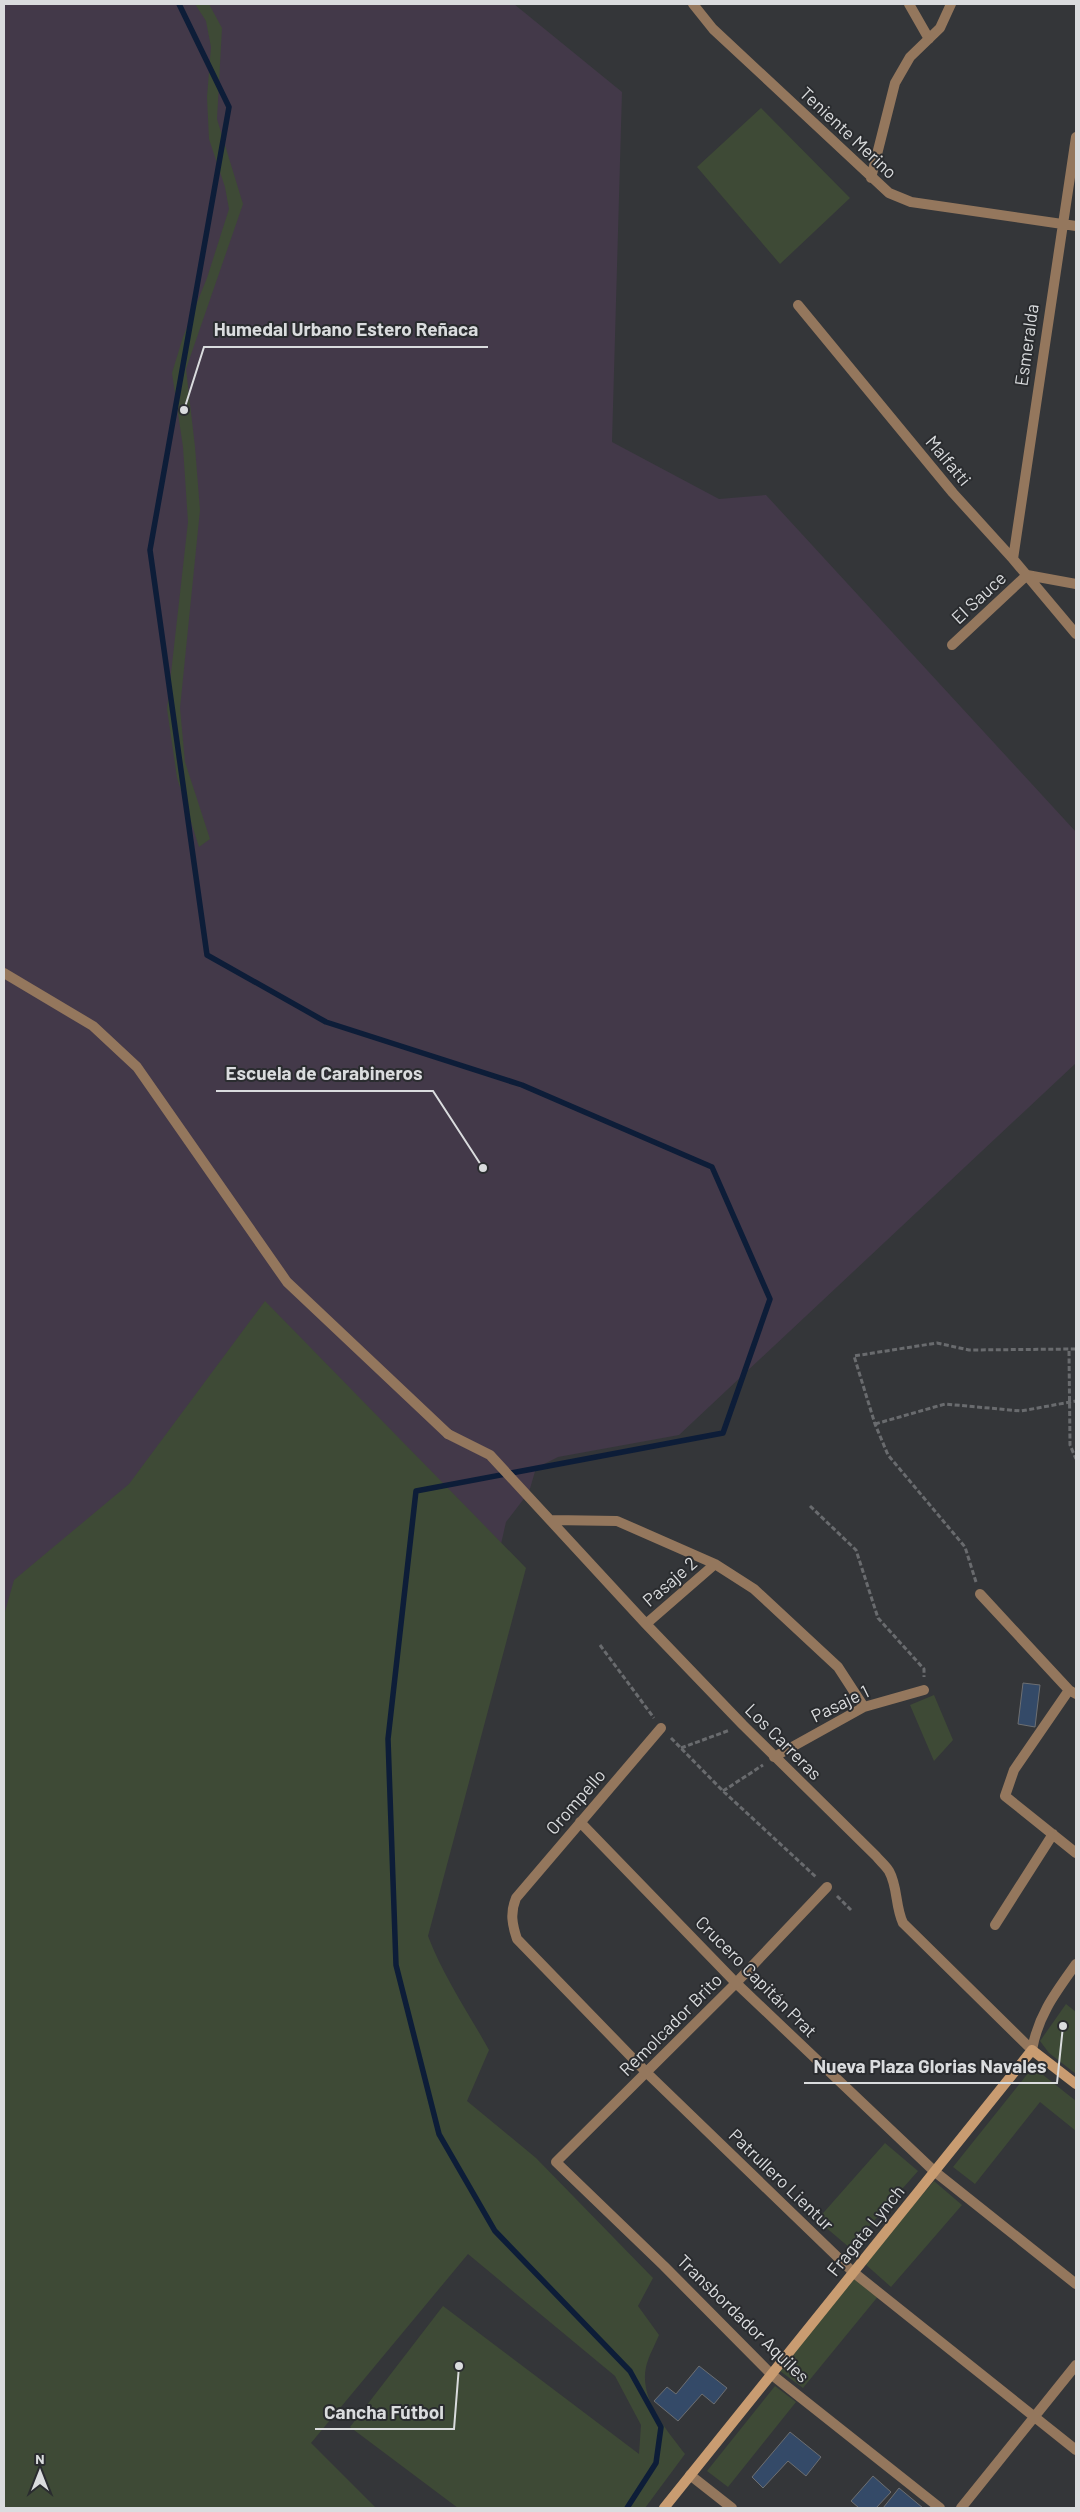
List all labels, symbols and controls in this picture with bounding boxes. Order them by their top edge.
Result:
street label: Teniente Merino [796,82,902,183]
street label: Esmeralda [1009,302,1043,387]
callout: Humedal Urbano Estero Reñaca [204,313,488,347]
text: Humedal Urbano Estero Reñaca [214,317,478,340]
street label: Malfatti [921,431,976,490]
street label: El Sauce [946,566,1010,628]
callout: Escuela de Carabineros [216,1057,433,1091]
text: Escuela de Carabineros [225,1061,423,1084]
street label: Pasaje 2 [638,1552,701,1611]
street label: Pasaje 1 [807,1680,872,1726]
street label: Los Carreras [741,1698,827,1784]
street label: Orompello [541,1764,610,1839]
street label: Crucero Capitán Prat [692,1911,822,2041]
street label: Remolcador Brito [614,1968,726,2080]
callout: Nueva Plaza Glorias Navales [804,2049,1057,2083]
text: Nueva Plaza Glorias Navales [813,2054,1047,2077]
street label: Patrullero Lientur [725,2124,839,2235]
street label: Fragata Lynch [822,2180,909,2280]
street label: Transbordador Aquiles [673,2250,814,2387]
callout: Cancha Fútbol [315,2395,454,2429]
text: Cancha Fútbol [324,2400,444,2423]
north arrow [15,2447,65,2497]
text: N [35,2450,45,2467]

